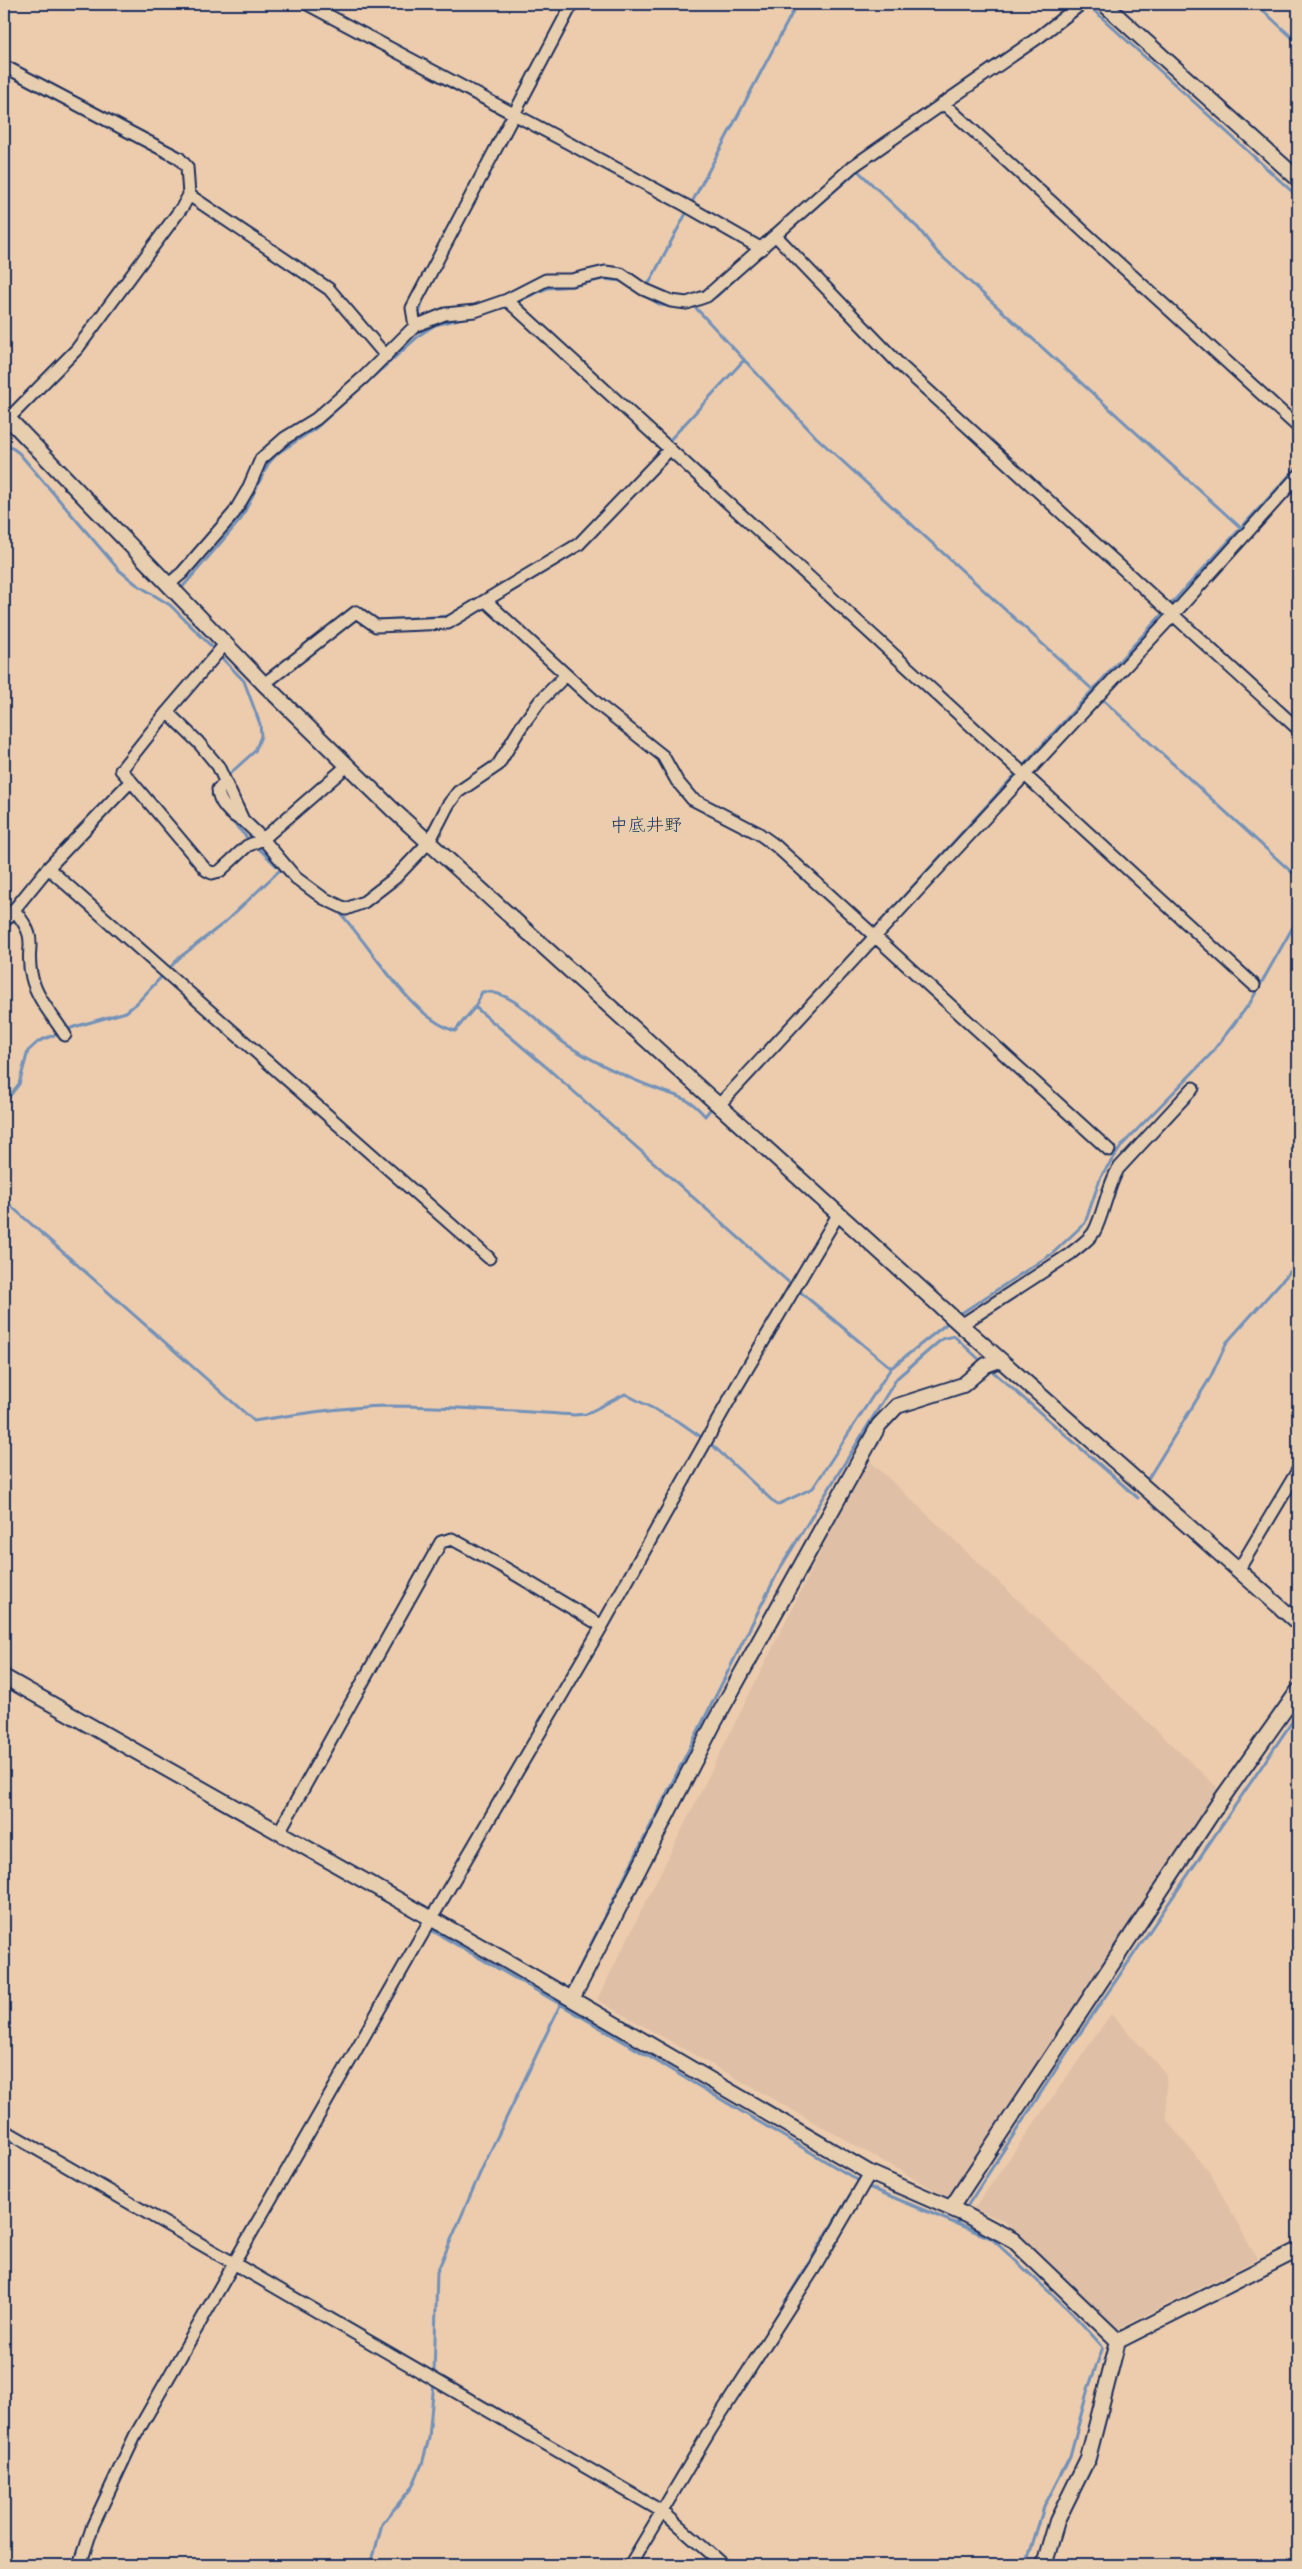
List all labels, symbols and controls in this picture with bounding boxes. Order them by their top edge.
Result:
district label: 中底井野 [610,809,682,841]

